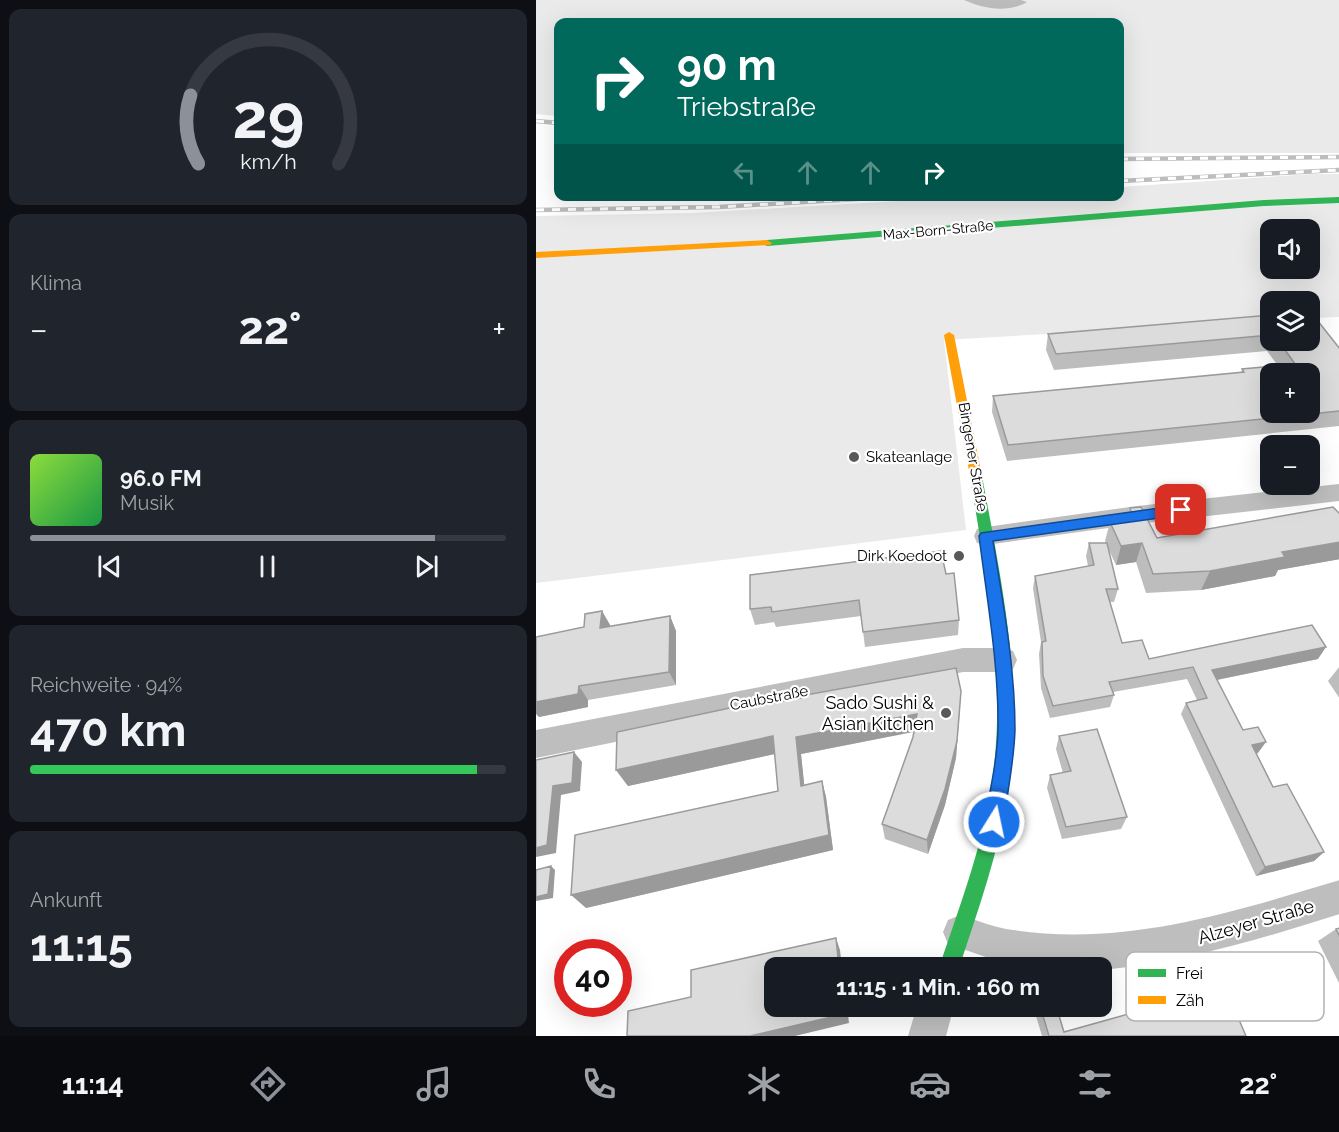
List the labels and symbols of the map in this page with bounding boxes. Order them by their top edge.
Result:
street label: Max-Born-Straße [882,217,994,243]
street label: Bingener Straße [955,401,992,513]
place label: Skateanlage [866,448,952,466]
marker: Skateanlage [847,450,861,464]
pin [1155,484,1206,535]
place label: Dirk Koedoot [857,547,947,565]
marker: Dirk Koedoot [952,549,966,563]
street label: Caubstraße [728,682,810,714]
place label: Sado Sushi & Asian Kitchen [822,692,934,734]
marker: Sado Sushi & Asian Kitchen [939,706,953,720]
position arrow [962,790,1026,854]
street label: Alzeyer Straße [1195,895,1317,948]
speed limit sign: 40 [554,939,632,1017]
legend [1126,952,1324,1021]
text: Frei [1176,964,1203,983]
text: Zäh [1176,991,1204,1010]

